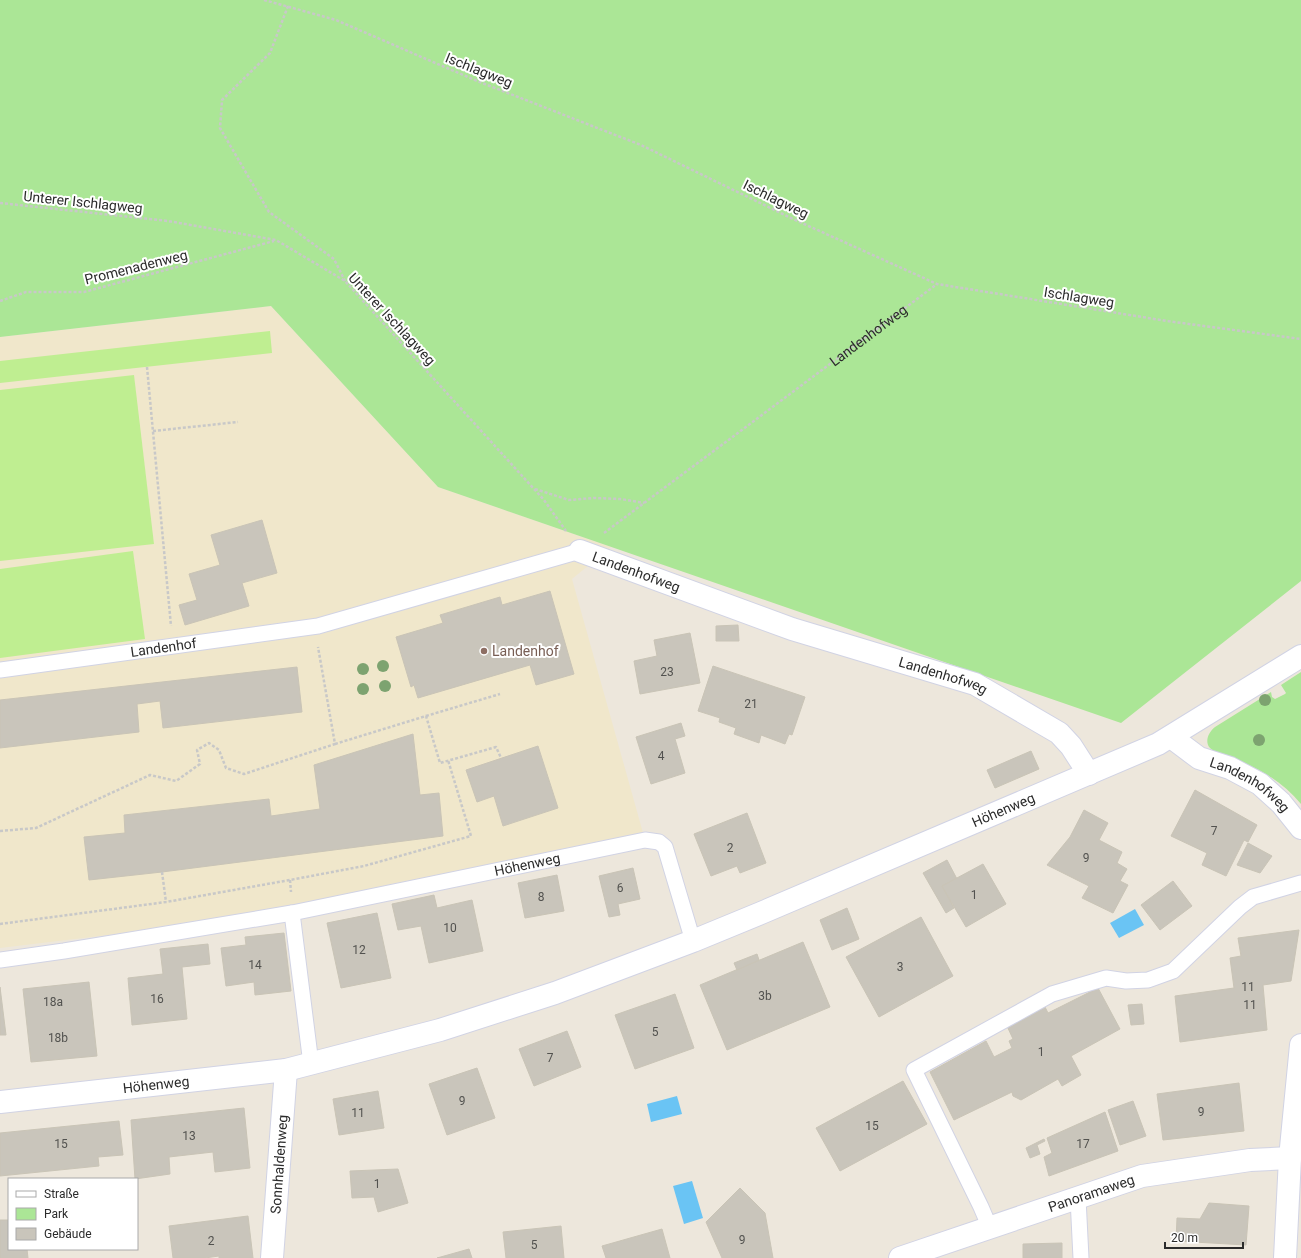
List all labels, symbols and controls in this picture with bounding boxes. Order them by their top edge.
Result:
street label: Ischlagweg [443,49,515,91]
street label: Ischlagweg [741,176,811,222]
street label: Unterer Ischlagweg [23,188,143,216]
street label: Promenadenweg [83,246,189,288]
street label: Unterer Ischlagweg [345,270,439,368]
street label: Ischlagweg [1043,284,1115,310]
street label: Landenhofweg [826,301,910,369]
street label: Landenhofweg [590,548,682,595]
street label: Landenhof [129,635,198,660]
place label: Landenhof [492,643,559,659]
marker: Landenhof [479,646,489,656]
street label: Landenhofweg [897,654,990,698]
house number: 23 [660,665,674,679]
house number: 21 [744,697,758,711]
house number: 4 [658,749,665,763]
street label: Landenhofweg [1208,754,1293,815]
street label: Höhenweg [969,789,1037,830]
house number: 7 [1211,824,1218,838]
house number: 2 [727,841,734,855]
street label: Höhenweg [493,850,562,879]
house number: 9 [1083,851,1089,865]
house number: 6 [617,881,624,895]
house number: 1 [971,888,977,902]
house number: 8 [538,890,545,904]
house number: 10 [443,921,457,935]
house number: 12 [352,943,366,957]
house number: 14 [248,958,262,972]
house number: 3 [897,960,903,974]
house number: 11 [1241,980,1255,994]
house number: 3b [758,989,772,1003]
house number: 16 [150,992,164,1006]
house number: 18a [43,995,63,1009]
house number: 11 [1243,998,1257,1012]
house number: 5 [652,1025,659,1039]
house number: 18b [48,1031,68,1045]
house number: 1 [1038,1045,1044,1059]
house number: 7 [547,1051,554,1065]
street label: Höhenweg [122,1073,190,1096]
house number: 9 [459,1094,465,1108]
house number: 9 [1198,1105,1204,1119]
house number: 11 [351,1106,365,1120]
street label: Sonnhaldenweg [267,1114,291,1214]
house number: 15 [865,1119,879,1133]
house number: 13 [182,1129,196,1143]
house number: 15 [54,1137,68,1151]
house number: 17 [1076,1137,1090,1151]
street label: Panoramaweg [1046,1171,1136,1215]
house number: 1 [374,1177,380,1191]
legend [8,1178,138,1250]
text: Straße [44,1187,79,1201]
text: Park [44,1207,69,1221]
scale bar [1165,1224,1243,1250]
text: Gebäude [44,1227,92,1241]
text: 20 m [1171,1231,1198,1245]
house number: 9 [739,1233,745,1247]
house number: 2 [208,1234,215,1248]
house number: 5 [531,1238,538,1252]

